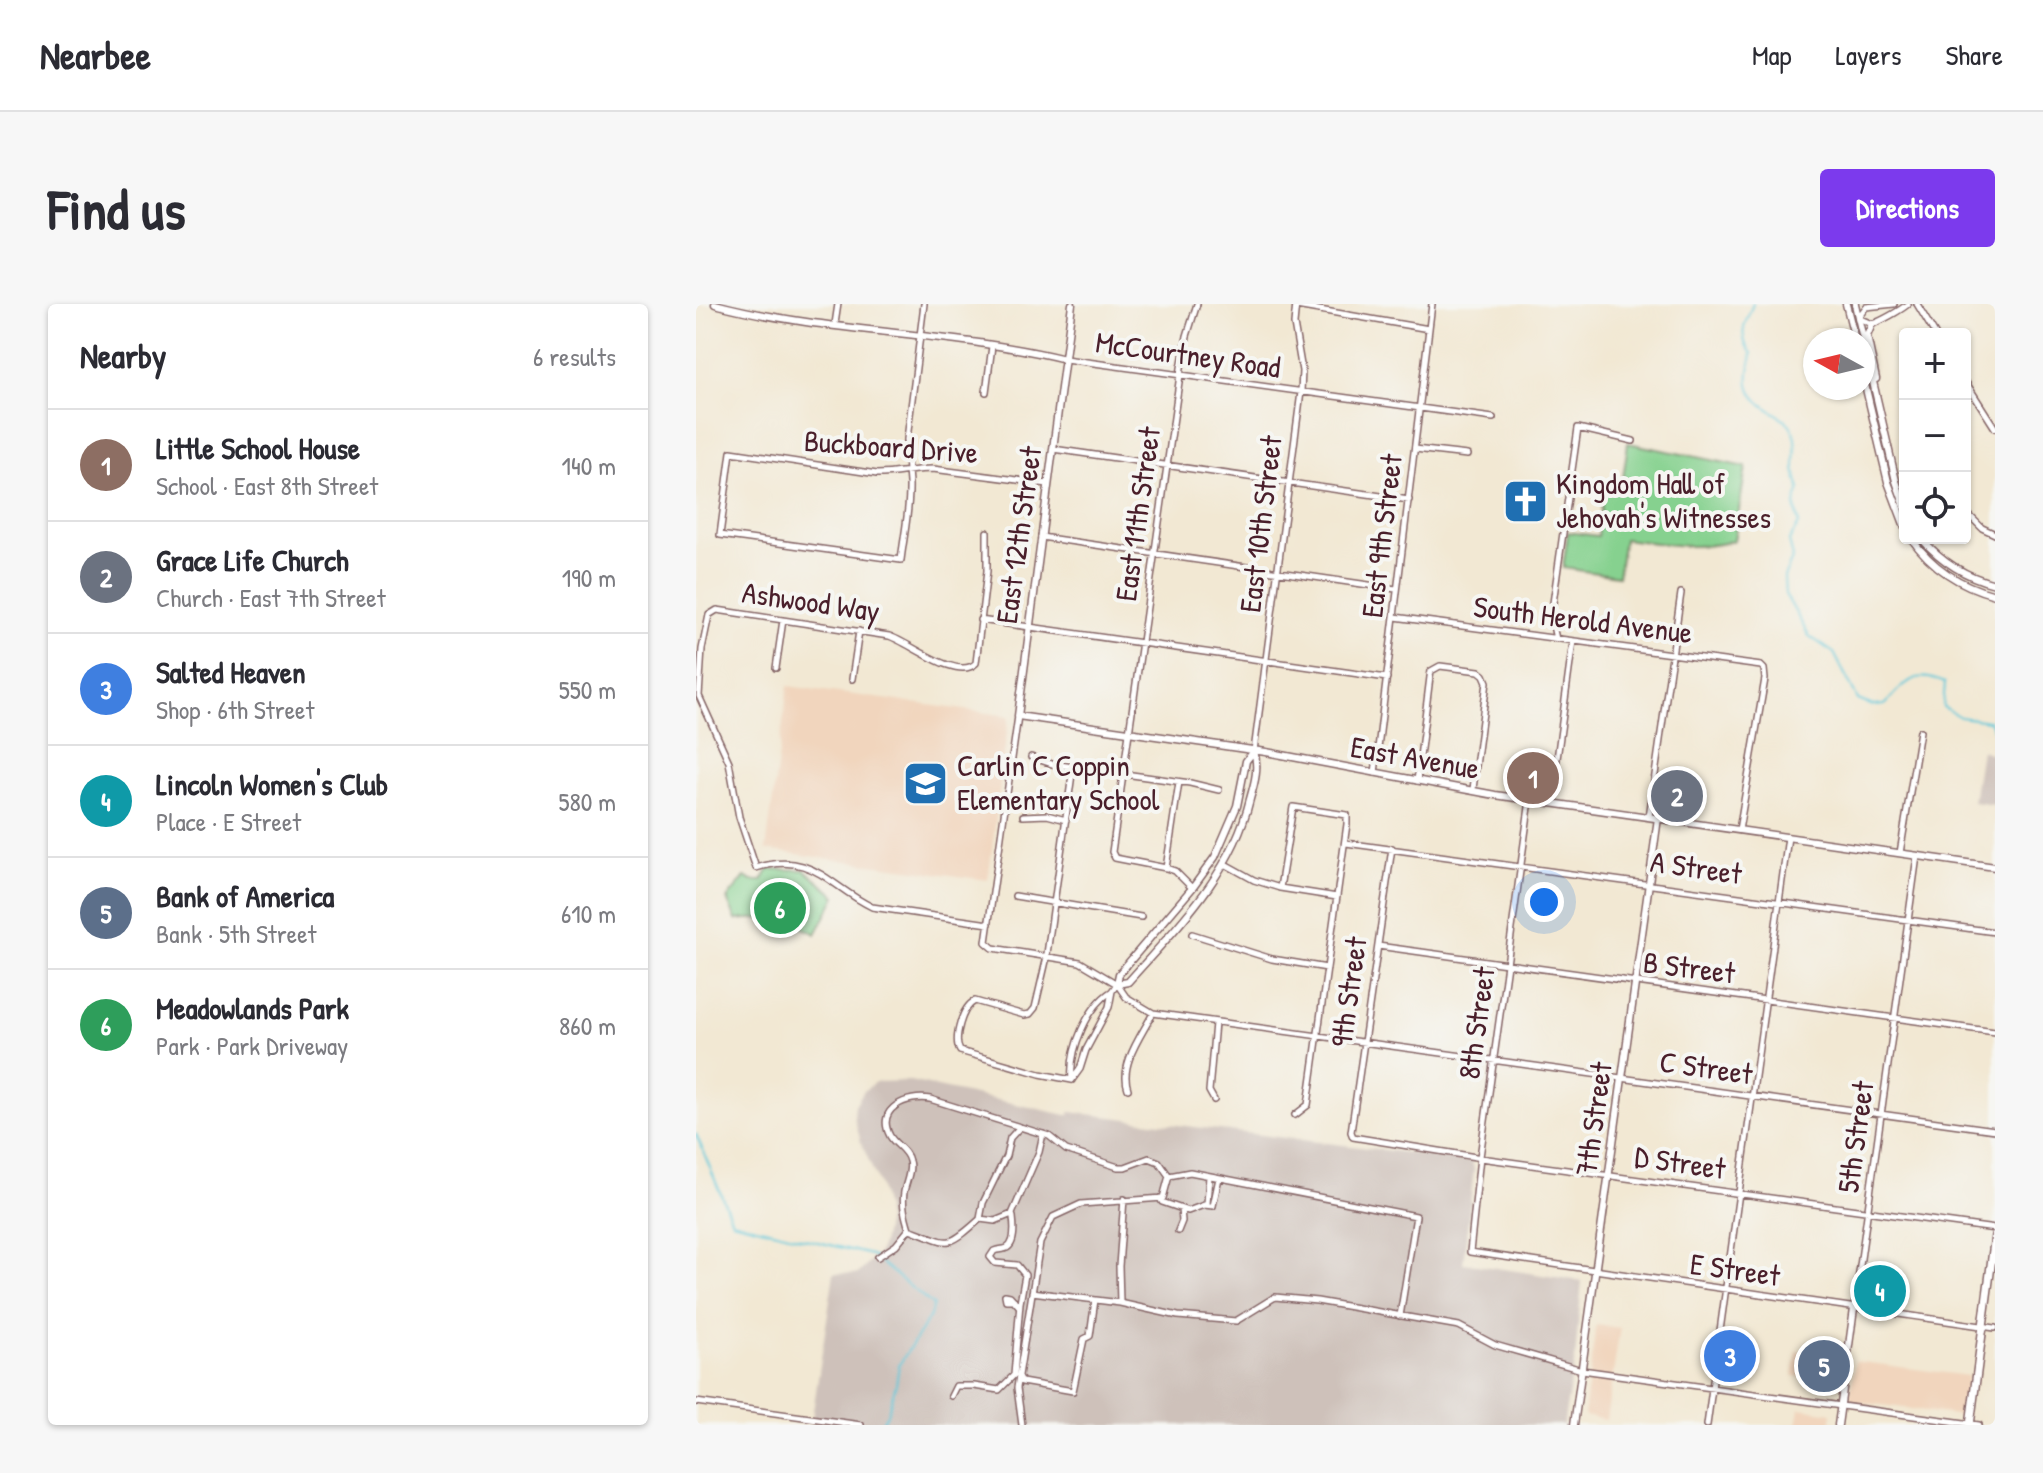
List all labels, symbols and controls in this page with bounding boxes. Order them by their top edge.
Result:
text: Nearbee [40,29,151,81]
text: Map [1752,36,1792,74]
text: Layers [1836,36,1901,74]
text: Share [1945,36,2003,74]
button: Directions [1820,169,1995,247]
text: Find us [48,171,186,246]
street label: McCourtney Road [1093,321,1283,387]
north arrow [1803,328,1875,400]
map controls [1899,328,1971,544]
button: + [1899,328,1971,400]
text: Nearby [80,333,166,379]
text: 6 results [533,339,616,374]
button: − [1899,400,1971,472]
street label: Buckboard Drive [803,420,979,472]
street label: East 11th Street [1105,424,1169,603]
text: Little School House [156,428,360,468]
street label: East 10th Street [1229,433,1291,615]
street label: East 12th Street [986,443,1050,626]
text: 1 [101,448,111,483]
text: 140 m [562,448,616,483]
street label: East 9th Street [1351,451,1411,620]
place label: Kingdom Hall of Jehovah's Witnesses [1556,463,1771,537]
text: School · East 8th Street [156,468,378,503]
button: locate [1899,472,1971,544]
church icon: Kingdom Hall of Jehovah's Witnesses [1501,477,1549,525]
text: Grace Life Church [156,540,349,580]
text: 2 [100,560,112,595]
text: 190 m [562,560,616,595]
street label: Ashwood Way [740,572,882,630]
text: Church · East 7th Street [156,580,386,615]
street label: South Herold Avenue [1472,586,1695,652]
text: Salted Heaven [156,652,306,692]
text: 3 [100,672,112,707]
text: 550 m [559,672,616,707]
text: Shop · 6th Street [156,692,314,727]
street label: East Avenue [1348,726,1483,788]
place label: Carlin C Coppin Elementary School [957,745,1159,819]
pin: 1 [1507,748,1559,808]
school or university icon: Carlin C Coppin Elementary School [902,759,950,807]
text: Lincoln Women's Club [156,764,388,804]
pin: 2 [1651,766,1703,826]
text: 4 [101,784,111,819]
text: 580 m [558,784,616,819]
text: Place · E Street [156,804,301,839]
street label: A Street [1648,841,1745,893]
text: Bank of America [156,876,334,916]
pin: 6 [754,878,806,938]
your location [1524,882,1564,922]
text: 5 [101,896,112,931]
text: 610 m [561,896,616,931]
text: Bank · 5th Street [156,916,316,951]
street label: 9th Street [1321,934,1376,1049]
street label: B Street [1641,942,1738,993]
street label: 8th Street [1448,964,1504,1081]
text: Meadowlands Park [156,988,349,1028]
text: 6 [101,1008,111,1043]
text: 860 m [559,1008,616,1043]
text: Park · Park Driveway [156,1028,348,1063]
street label: C Street [1657,1041,1756,1093]
street label: 7th Street [1565,1059,1621,1178]
street label: 5th Street [1827,1078,1883,1195]
street label: D Street [1632,1136,1729,1188]
street label: E Street [1688,1243,1783,1295]
pin: 4 [1854,1261,1906,1321]
pin: 3 [1704,1326,1756,1386]
pin: 5 [1798,1336,1850,1396]

